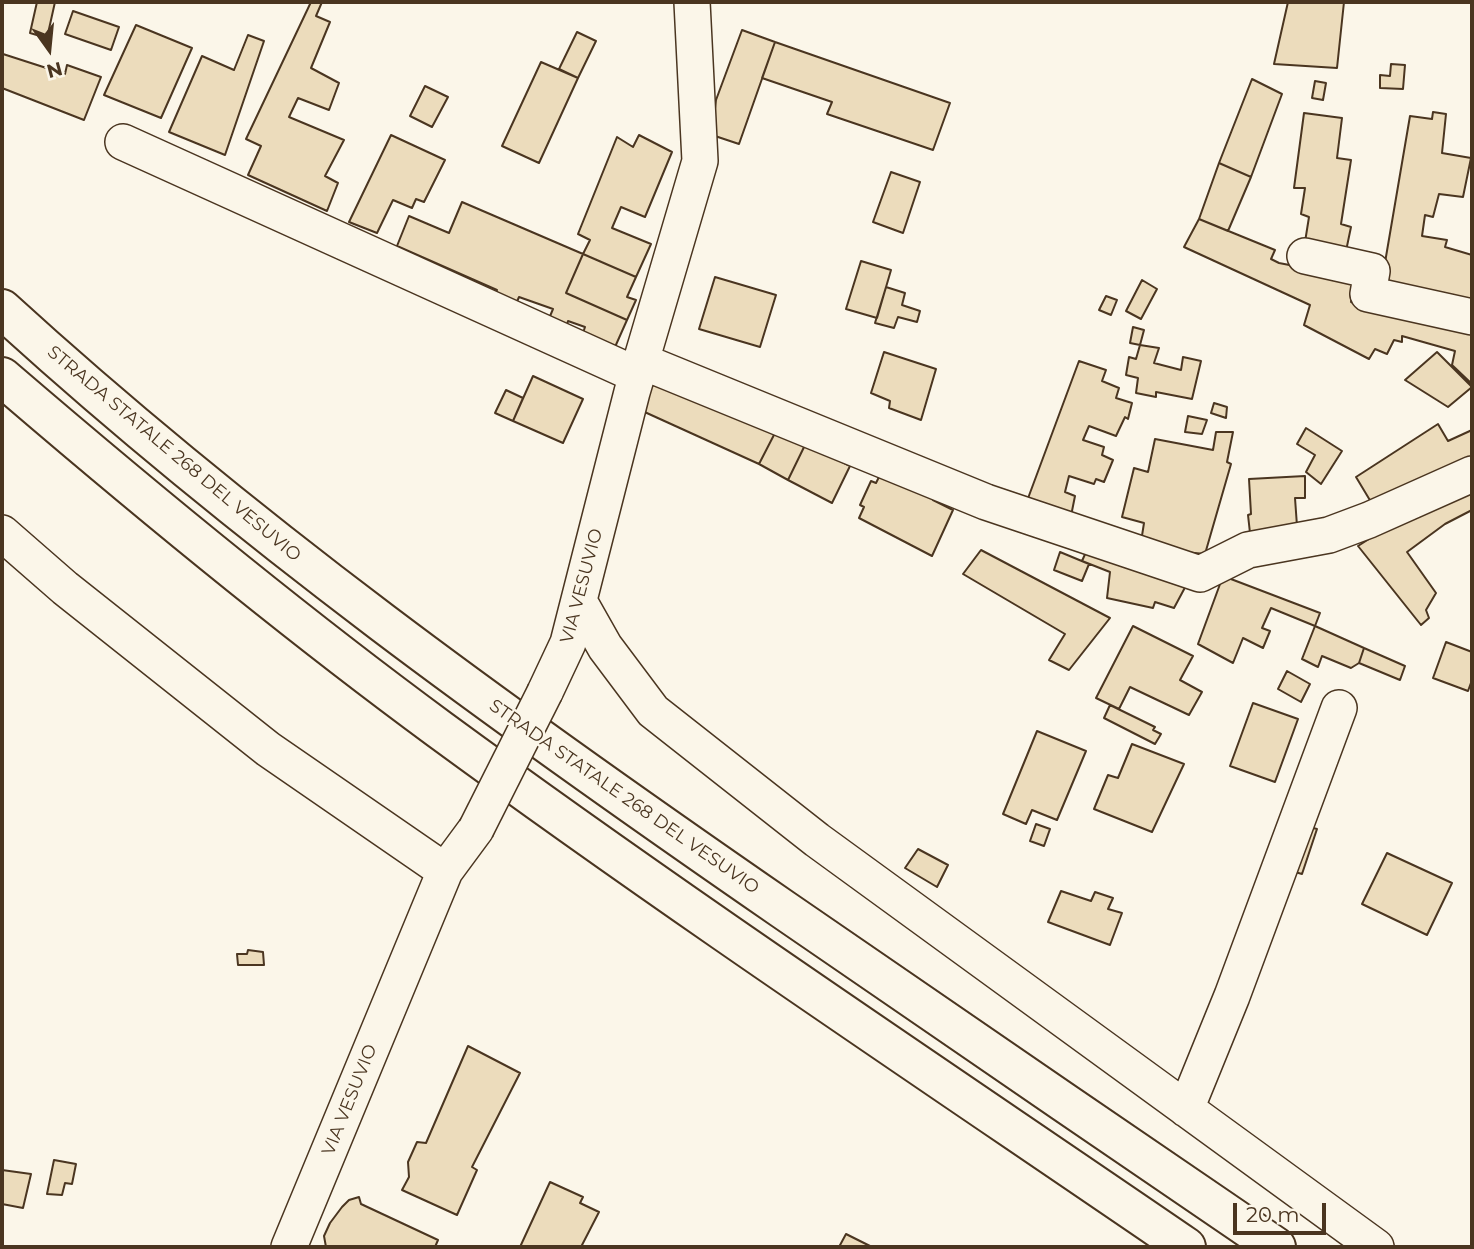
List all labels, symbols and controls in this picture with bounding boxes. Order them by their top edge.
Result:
north arrow [14,14,84,84]
text: N [44,57,65,83]
street label: STRADA STATALE 268 DEL VESUVIO [43,341,305,567]
street label: VIA VESUVIO [556,526,608,646]
street label: STRADA STATALE 268 DEL VESUVIO [485,695,763,899]
street label: VIA VESUVIO [318,1041,382,1159]
scale bar [1236,1190,1329,1234]
text: 20 m [1246,1202,1300,1227]

